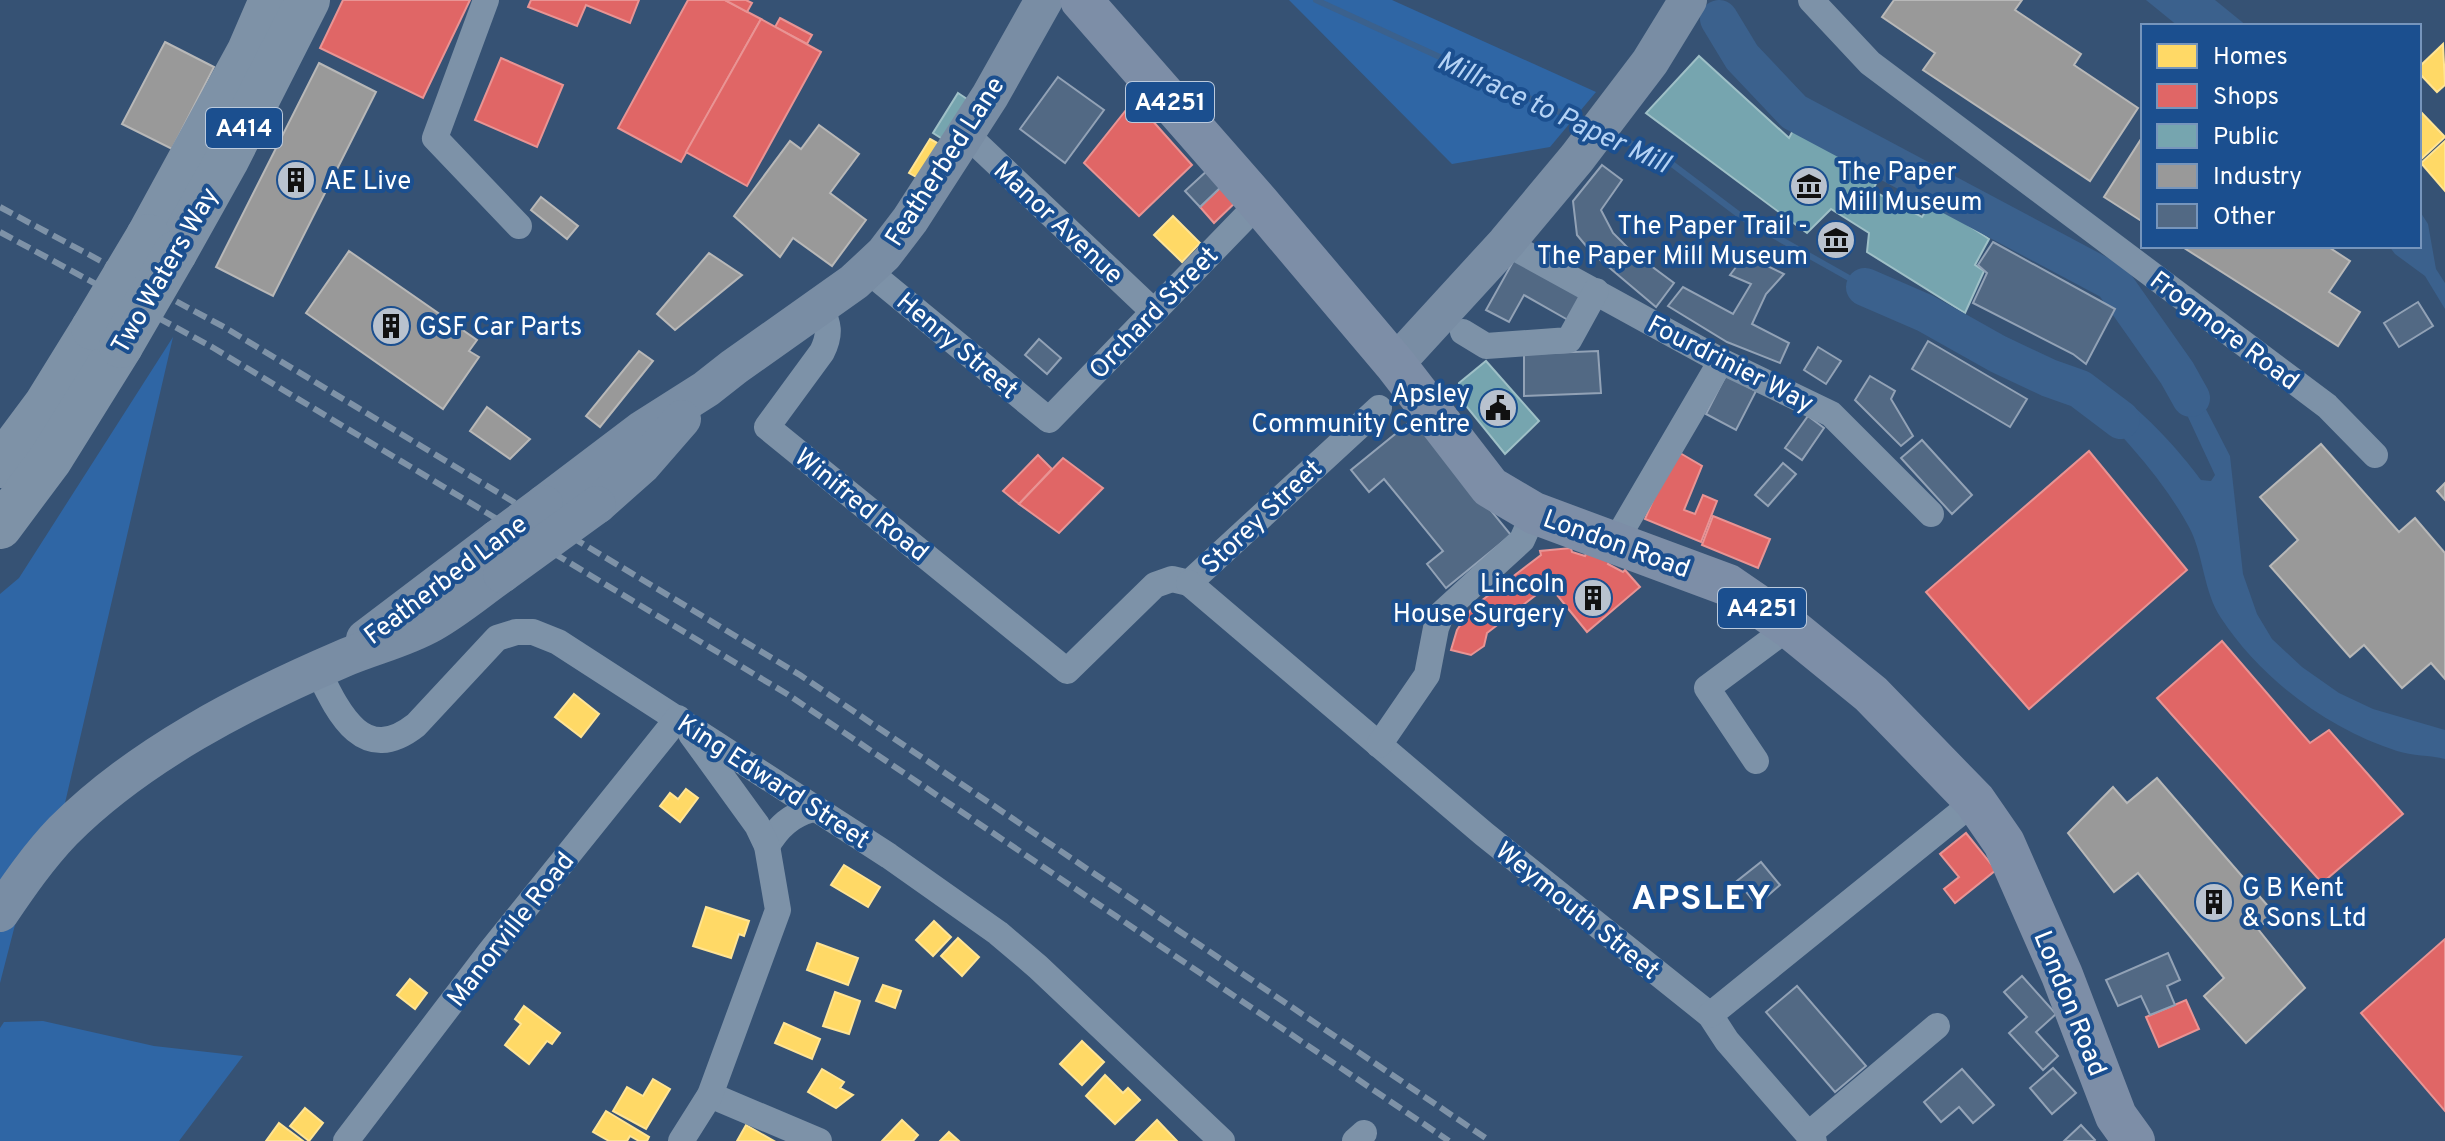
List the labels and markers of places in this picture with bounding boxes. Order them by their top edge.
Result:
place label: The Paper Mill Museum [1837,157,1983,220]
building icon: AE Live [275,159,317,201]
museum icon: The Paper Mill Museum [1788,165,1830,207]
place label: AE Live [324,166,411,199]
place label: The Paper Trail - The Paper Mill Museum [1537,211,1808,274]
museum icon: The Paper Trail - The Paper Mill Museum [1815,219,1857,261]
building icon: GSF Car Parts [370,305,412,347]
place label: GSF Car Parts [419,312,582,345]
place label: Apsley Community Centre [1251,379,1470,442]
public building icon: Apsley Community Centre [1477,387,1519,429]
place label: Lincoln House Surgery [1393,569,1565,632]
building icon: Lincoln House Surgery [1572,577,1614,619]
place label: G B Kent & Sons Ltd [2242,873,2367,936]
building icon: G B Kent & Sons Ltd [2193,881,2235,923]

